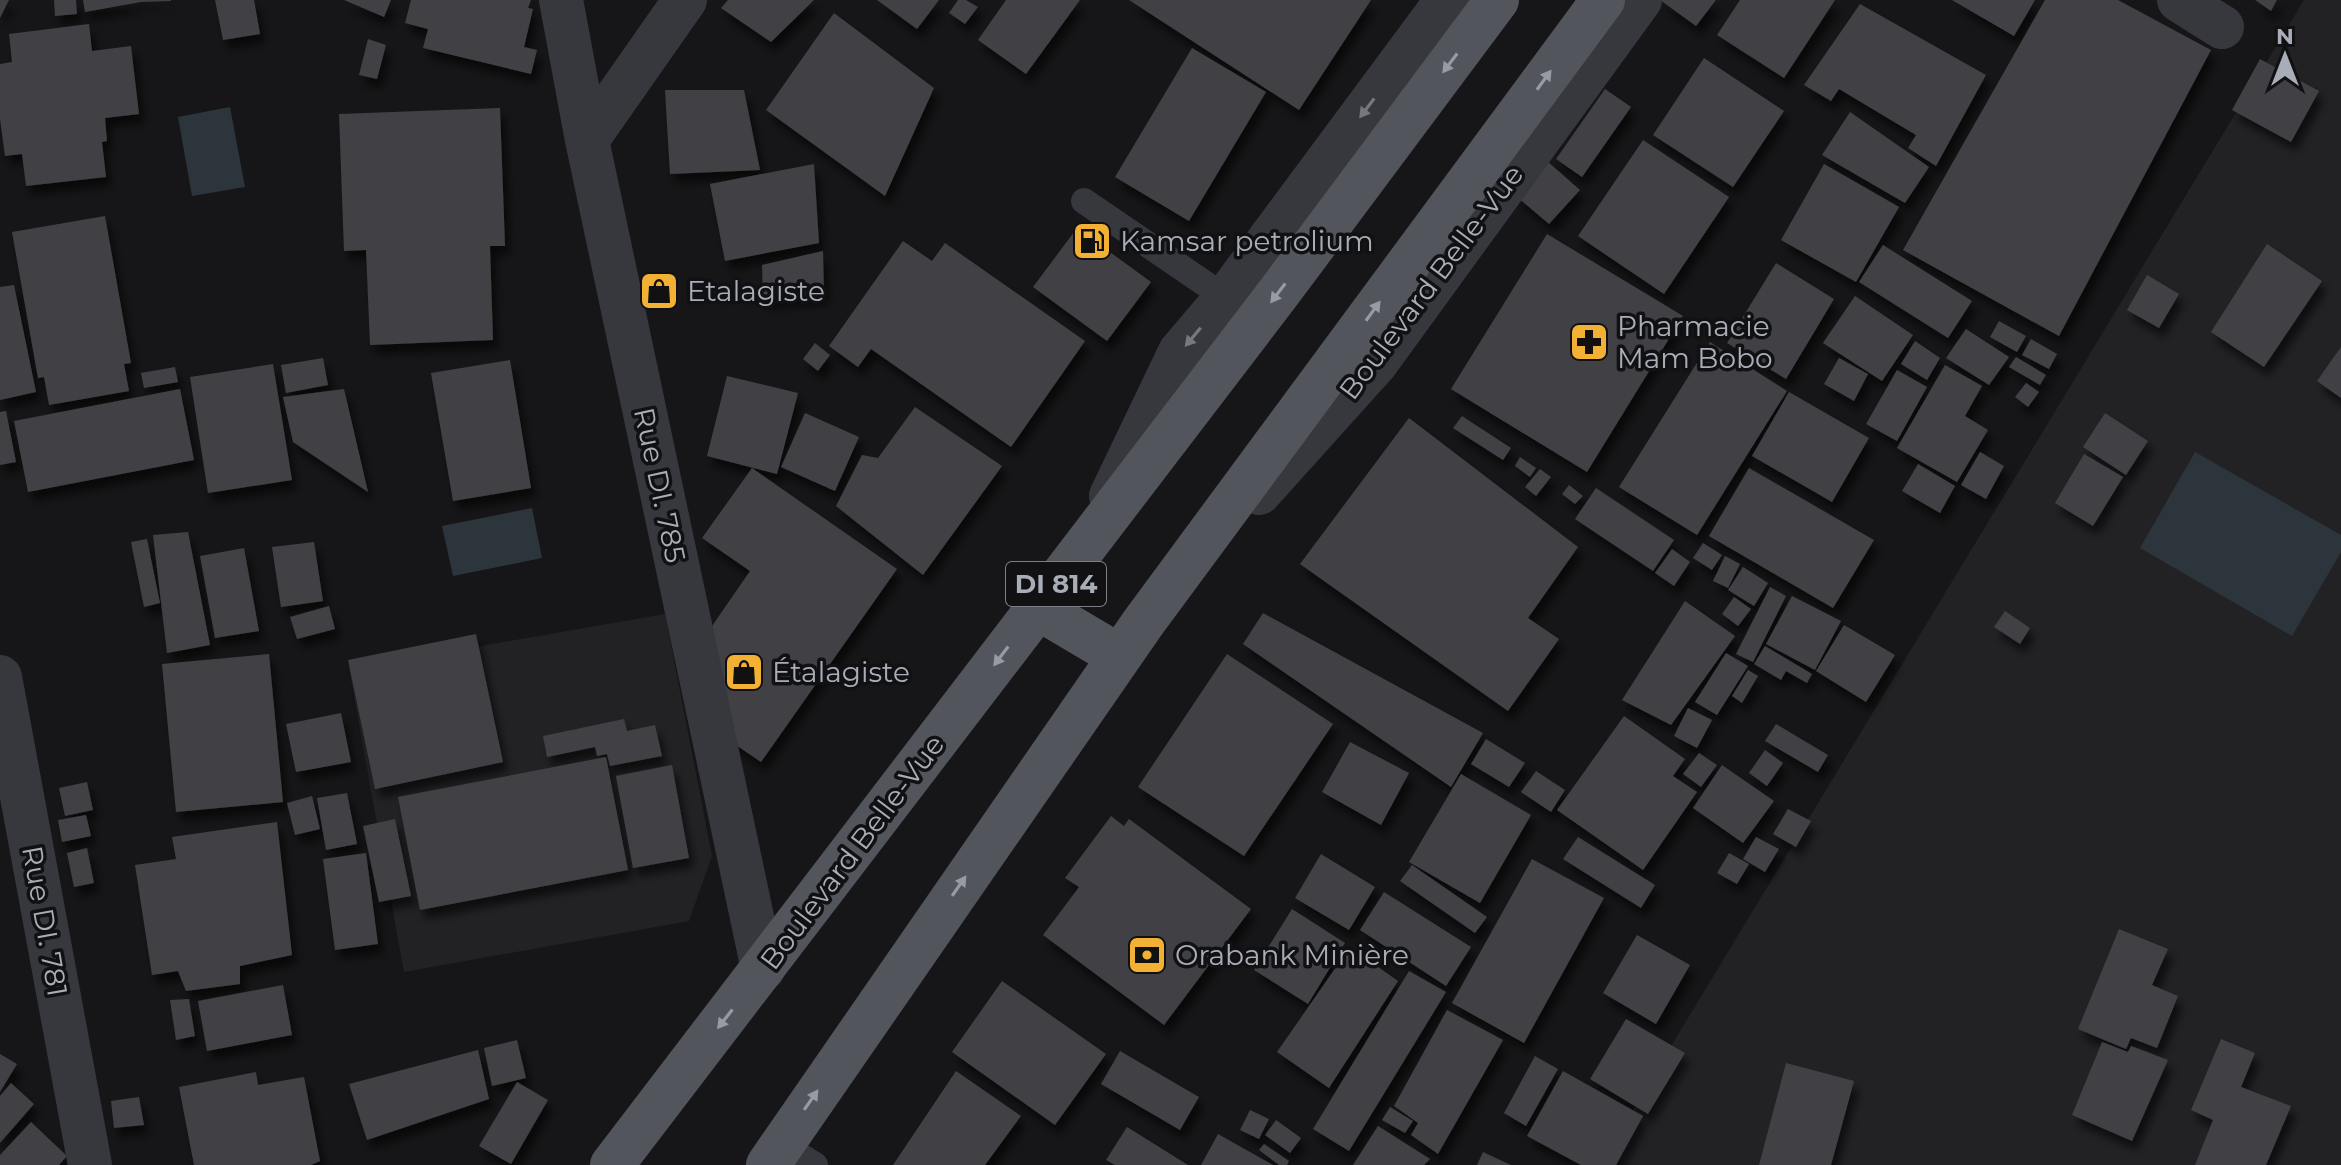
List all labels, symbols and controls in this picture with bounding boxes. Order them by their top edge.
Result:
north arrow [2245,16,2325,96]
text: N [2276,23,2294,50]
one-way arrow [1443,52,1459,73]
one-way arrow [1535,70,1551,90]
one-way arrow [1360,97,1375,118]
street label: Boulevard Belle-Vue [1332,158,1530,406]
fuel station icon: Kamsar petrolium [1071,220,1113,262]
place label: Kamsar petrolium [1120,224,1374,258]
shop icon: Etalagiste [638,270,680,312]
place label: Etalagiste [687,274,825,308]
one-way arrow [1271,283,1287,304]
one-way arrow [1364,301,1380,322]
place label: Pharmacie Mam Bobo [1617,309,1773,375]
pharmacy icon: Pharmacie Mam Bobo [1568,321,1610,363]
one-way arrow [1185,327,1202,347]
street label: Rue DI. 785 [627,404,693,566]
road number: DI 814 [1006,562,1106,606]
one-way arrow [994,646,1010,666]
shop icon: Étalagiste [723,651,765,693]
place label: Étalagiste [772,655,910,689]
street label: Boulevard Belle-Vue [753,728,951,976]
street label: Rue DI. 781 [15,843,75,999]
one-way arrow [951,876,966,897]
bank icon: Orabank Minière [1126,934,1168,976]
place label: Orabank Minière [1175,938,1409,972]
one-way arrow [717,1008,733,1029]
one-way arrow [803,1089,818,1110]

